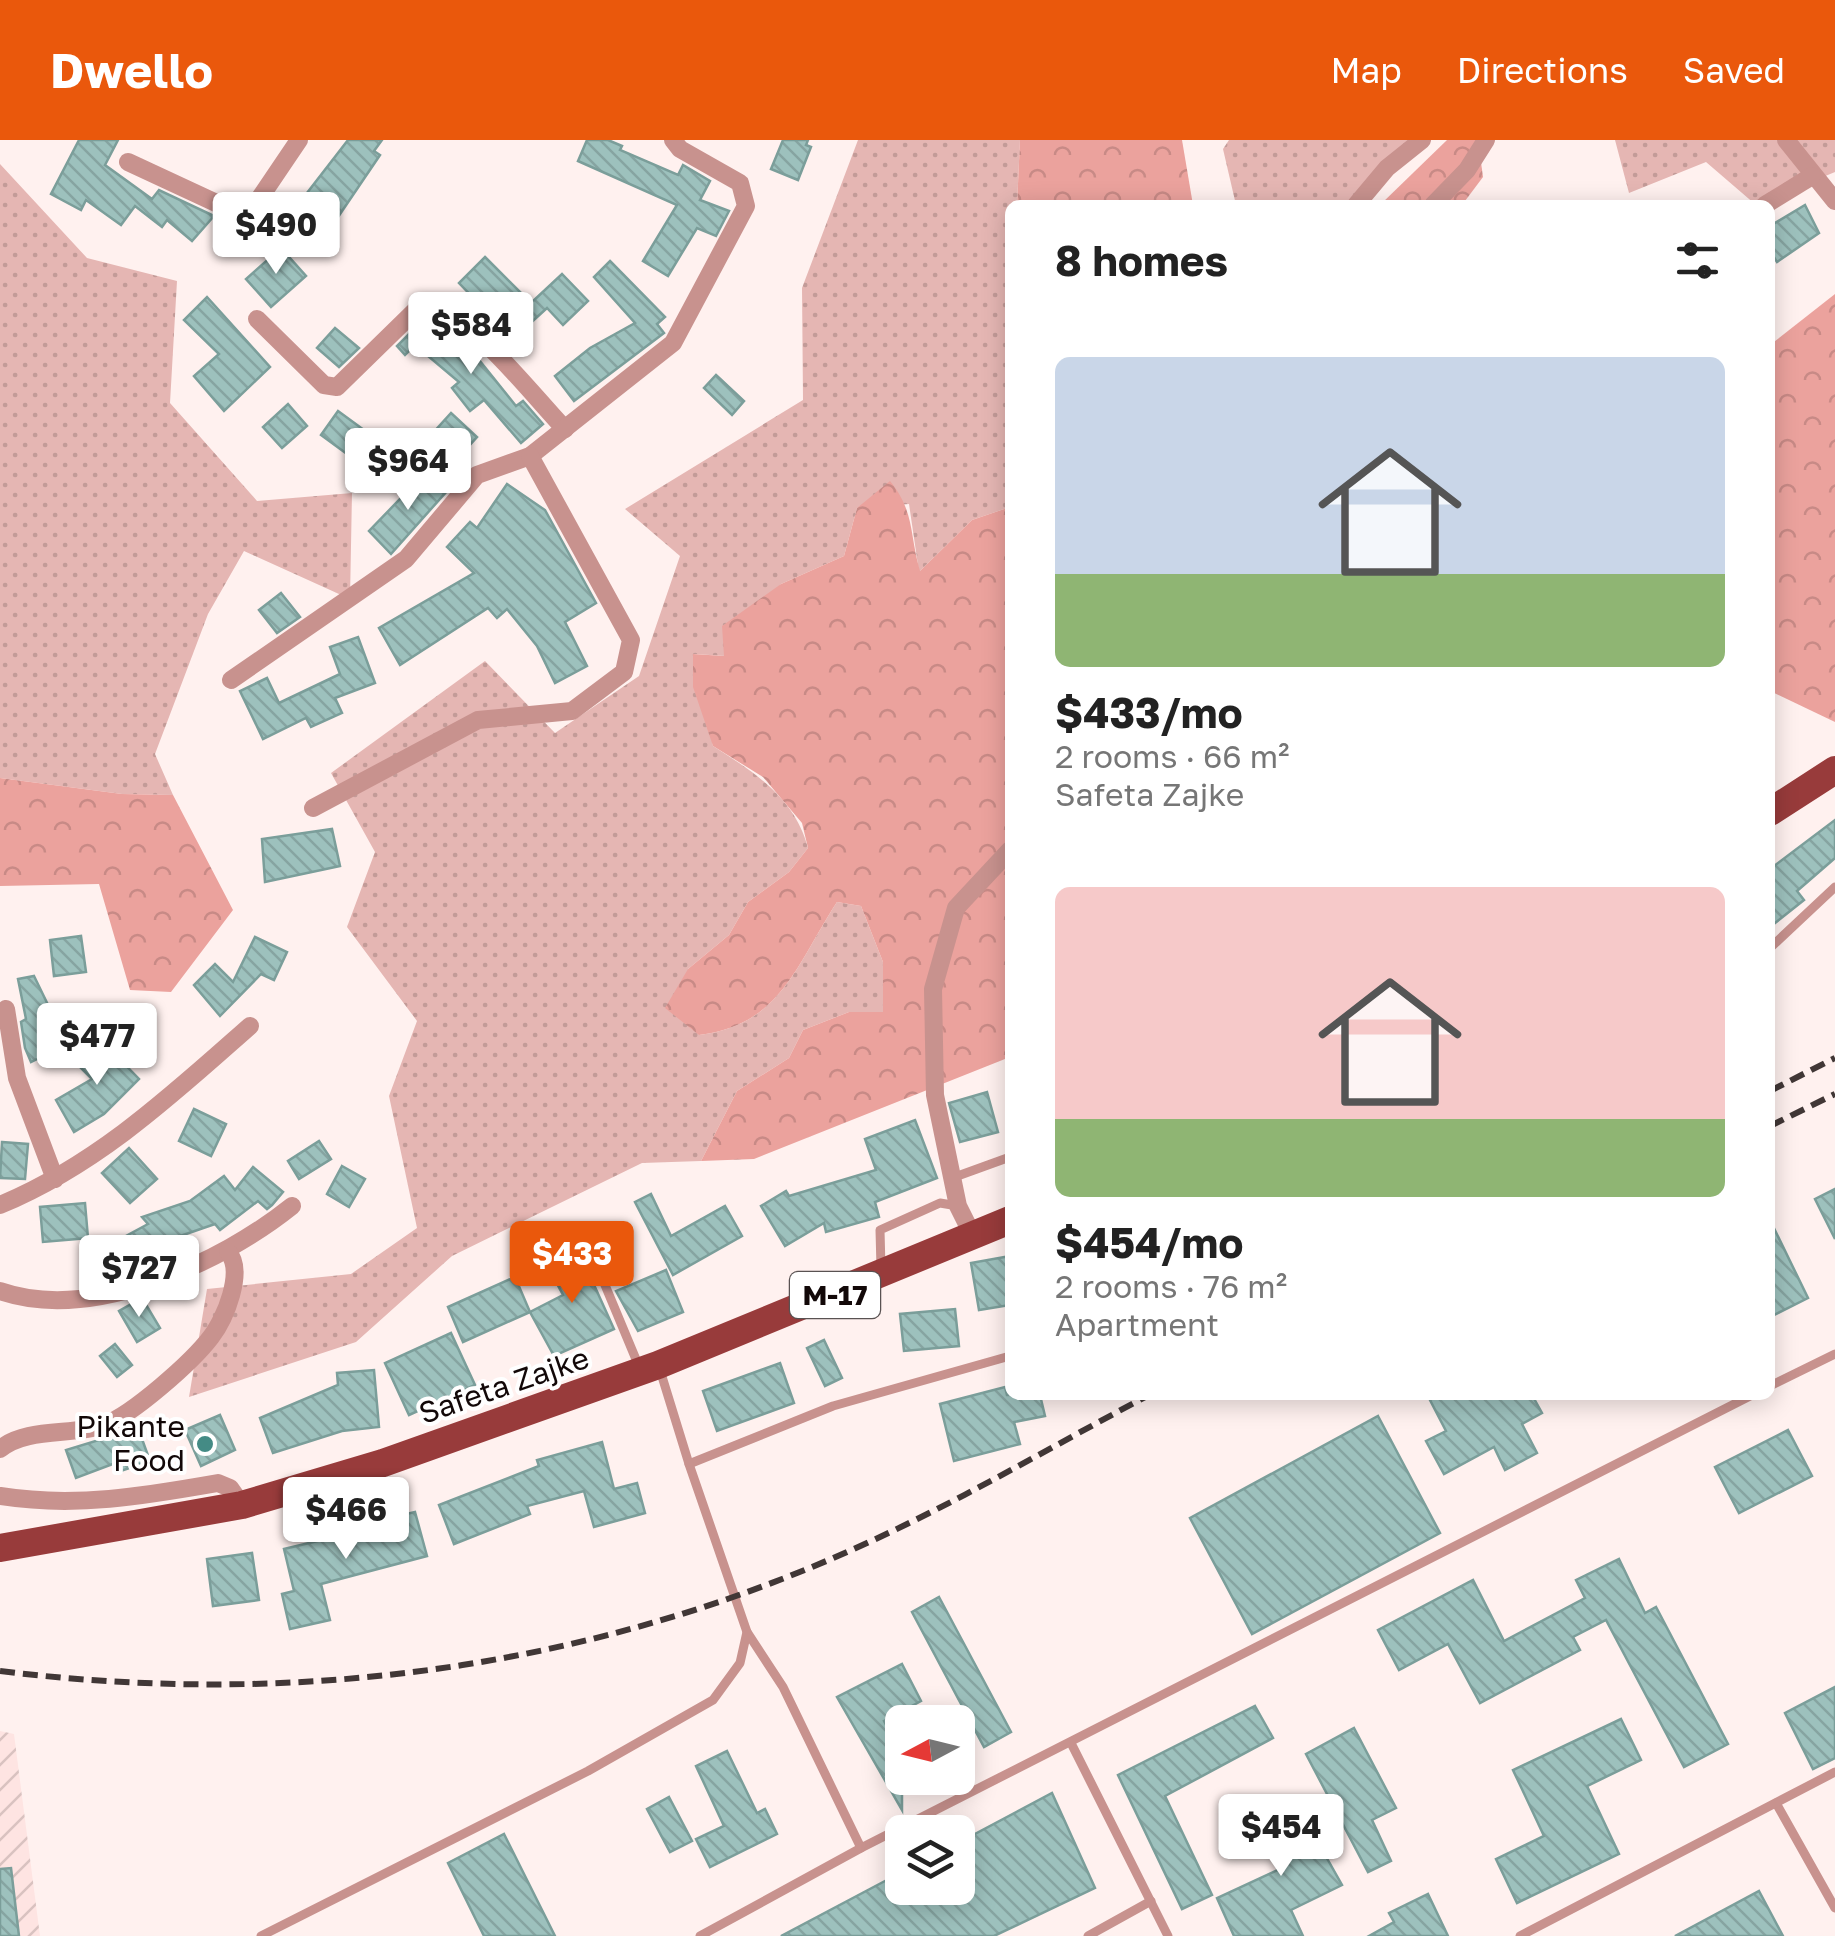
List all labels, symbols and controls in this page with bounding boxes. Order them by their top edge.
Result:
text: Dwello [50,41,213,99]
text: Map [1330,49,1402,91]
text: Directions [1457,49,1628,91]
text: Saved [1683,49,1785,91]
pin: $490 [217,192,335,277]
text: $490 [235,205,317,243]
icon: filters [1670,233,1725,288]
text: 8 homes [1055,235,1228,285]
pin: $584 [412,292,530,377]
text: $584 [430,305,512,343]
icon: home [1300,422,1480,602]
pin: $964 [349,428,467,513]
text: $964 [367,441,449,479]
text: $433/mo [1055,687,1243,737]
text: 2 rooms · 66 m² [1055,737,1290,775]
text: Safeta Zajke [1055,775,1244,813]
icon: home [1300,952,1480,1132]
pin: $477 [38,1003,156,1088]
text: $477 [59,1016,135,1054]
text: $454/mo [1055,1217,1243,1267]
pin: $433 [513,1221,631,1306]
text: $433 [532,1234,612,1272]
pin: $727 [80,1235,198,1320]
text: $727 [101,1248,177,1286]
text: 2 rooms · 76 m² [1055,1267,1287,1305]
road number: M-17 [790,1272,880,1318]
text: Apartment [1055,1305,1219,1343]
street label: Safeta Zajke [414,1339,593,1431]
place label: Pikante Food [76,1408,185,1478]
marker: Pikante Food [194,1433,216,1455]
pin: $466 [287,1477,405,1562]
text: $466 [305,1490,387,1528]
north arrow [885,1705,975,1795]
map controls [885,1705,975,1905]
pin: $454 [1222,1794,1340,1879]
text: $454 [1241,1807,1321,1845]
button: layers [885,1815,975,1905]

